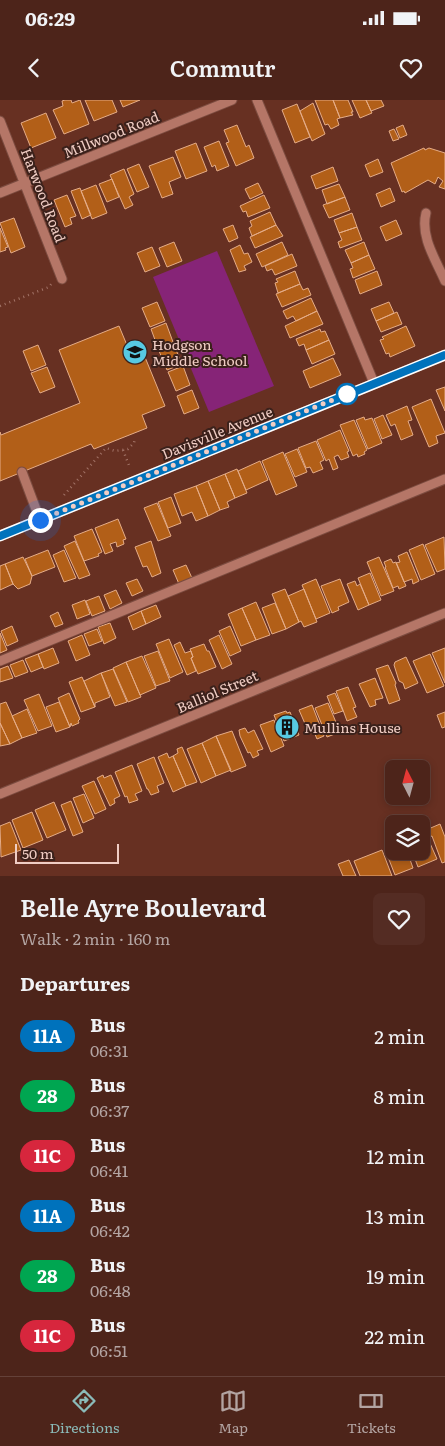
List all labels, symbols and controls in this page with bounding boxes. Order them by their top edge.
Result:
text: 06:29 [25,4,75,32]
text: Commutr [170,51,275,84]
icon: back [20,54,48,82]
icon: heart [397,54,425,82]
street label: Millwood Road [60,106,162,162]
street label: Harwood Road [17,145,71,245]
place label: Hodgson Middle School [152,334,248,370]
school or university icon: Hodgson Middle School [122,339,148,365]
unlabelled marker [336,383,358,405]
street label: Davisville Avenue [158,401,276,463]
your location [28,508,53,533]
street label: Balliol Street [173,665,261,717]
building icon: Mullins House [274,714,300,740]
place label: Mullins House [304,717,401,737]
north arrow [385,760,430,805]
map controls [385,760,430,860]
button: layers [385,815,430,860]
scale bar [15,841,119,864]
text: 50 m [22,843,54,863]
text: Belle Ayre Boulevard [20,889,266,924]
button: heart [373,893,425,945]
text: Walk · 2 min · 160 m [20,926,170,950]
text: Departures [20,969,130,997]
text: Bus [90,1010,125,1038]
text: 11A [33,1022,62,1049]
text: 2 min [374,1022,425,1050]
text: 06:31 [90,1038,128,1062]
text: Bus [90,1070,125,1098]
text: 28 [37,1082,58,1109]
text: 8 min [373,1082,425,1110]
text: 06:37 [90,1098,129,1122]
text: Bus [90,1130,125,1158]
text: 11C [34,1142,61,1169]
text: 12 min [366,1142,425,1170]
text: 06:41 [90,1158,128,1182]
text: Bus [90,1190,125,1218]
text: 11A [33,1202,62,1229]
text: 13 min [366,1202,425,1230]
text: 06:42 [90,1218,130,1242]
text: Bus [90,1250,125,1278]
text: 28 [37,1262,58,1289]
text: 19 min [366,1262,425,1290]
text: 06:48 [90,1278,130,1302]
text: Bus [90,1310,125,1338]
text: 11C [34,1322,61,1349]
text: 22 min [365,1322,425,1350]
text: 06:51 [90,1338,128,1362]
tab: Directions [49,1387,119,1437]
tab: Map [218,1387,248,1437]
tab: Tickets [347,1387,396,1437]

